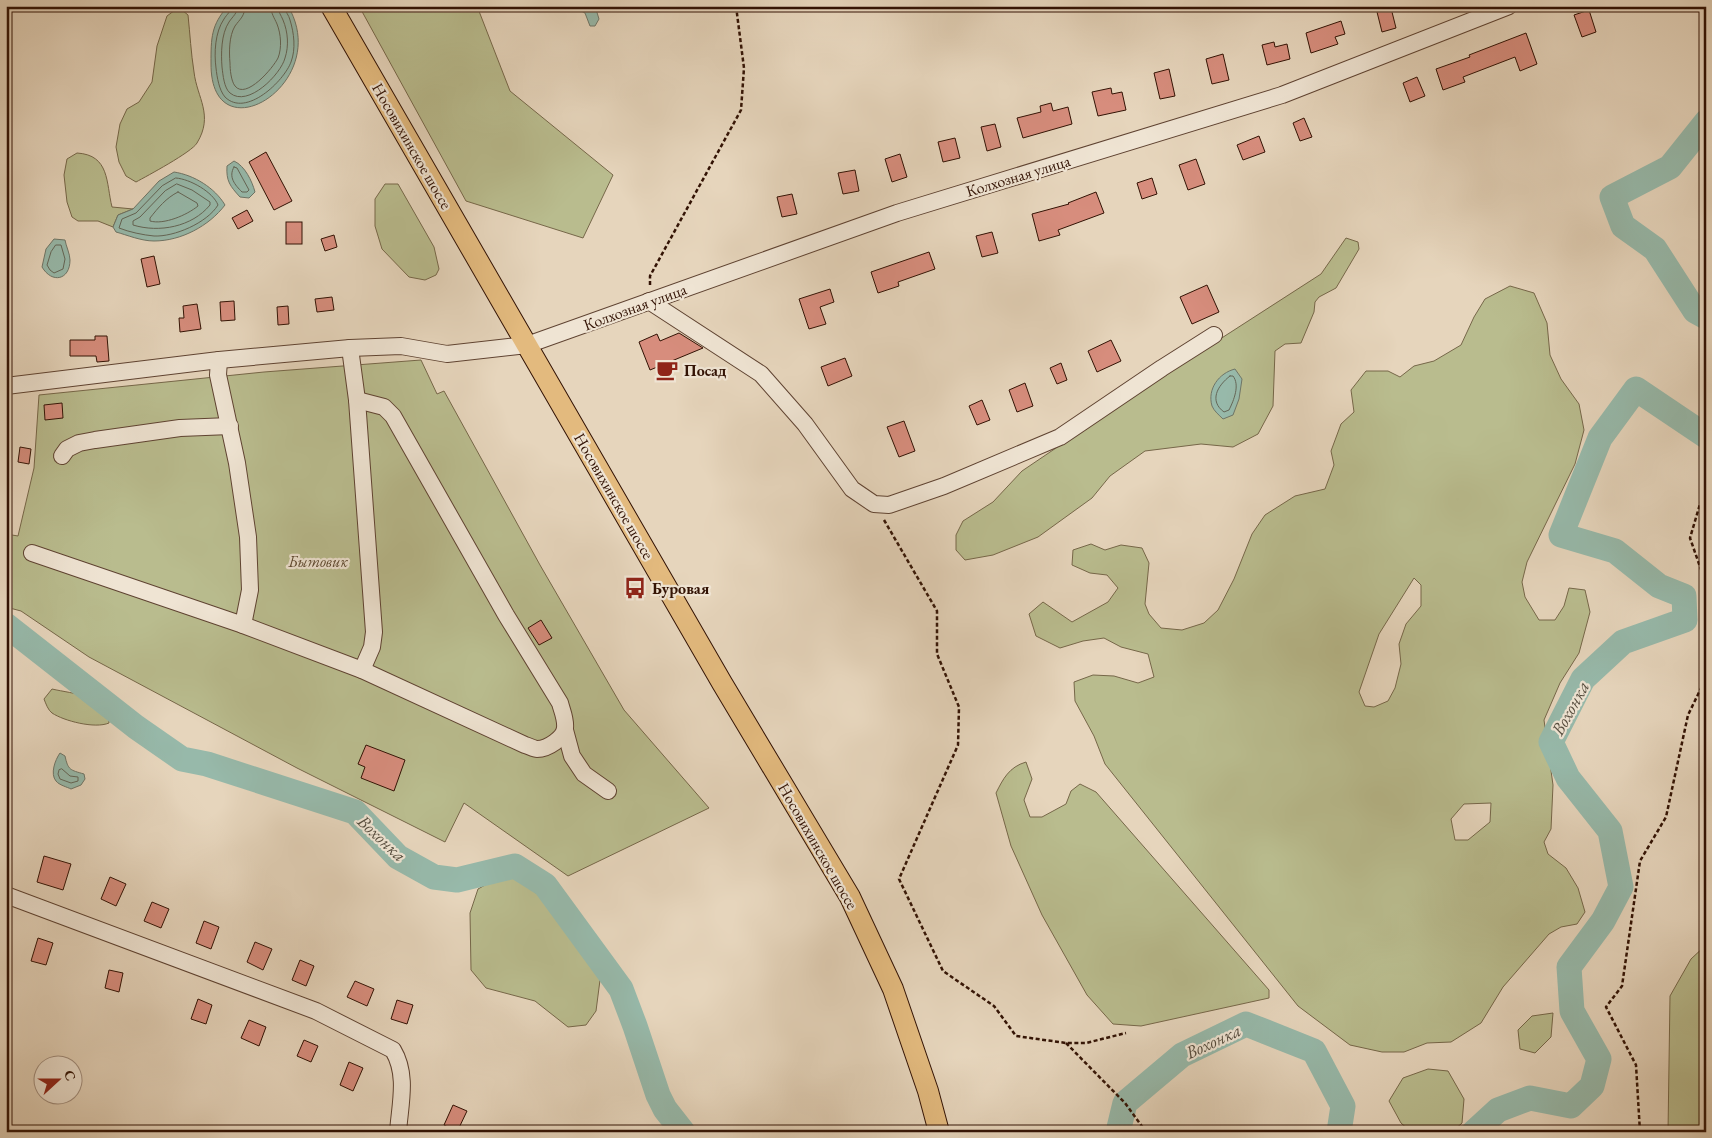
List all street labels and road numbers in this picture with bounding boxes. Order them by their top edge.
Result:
street label: Носовихинское шоссе [367,79,457,213]
street label: Колхозная улица [963,150,1073,202]
street label: Колхозная улица [581,278,690,335]
street label: Носовихинское шоссе [569,429,659,563]
street label: Носовихинское шоссе [773,779,863,913]

